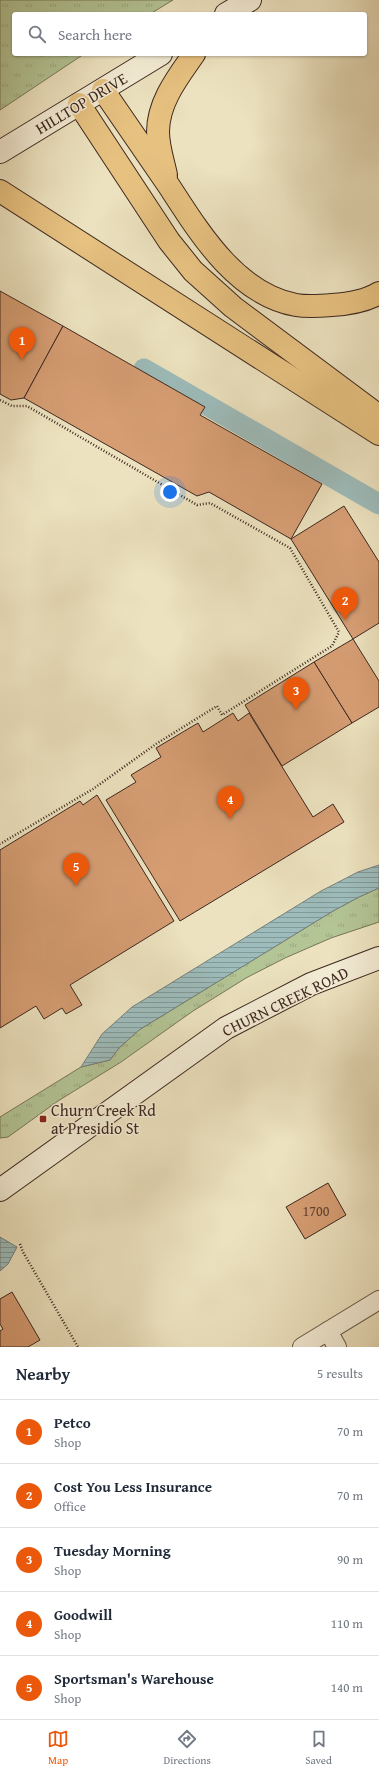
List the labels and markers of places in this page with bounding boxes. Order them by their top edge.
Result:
pin: 1 [9,327,35,360]
pin: 2 [332,587,358,620]
pin: 3 [283,677,309,710]
pin: 4 [217,786,243,819]
pin: 5 [63,853,89,886]
place label: Churn Creek Rd at Presidio St [51,1098,156,1140]
marker: Churn Creek Rd at Presidio St [38,1114,48,1124]

